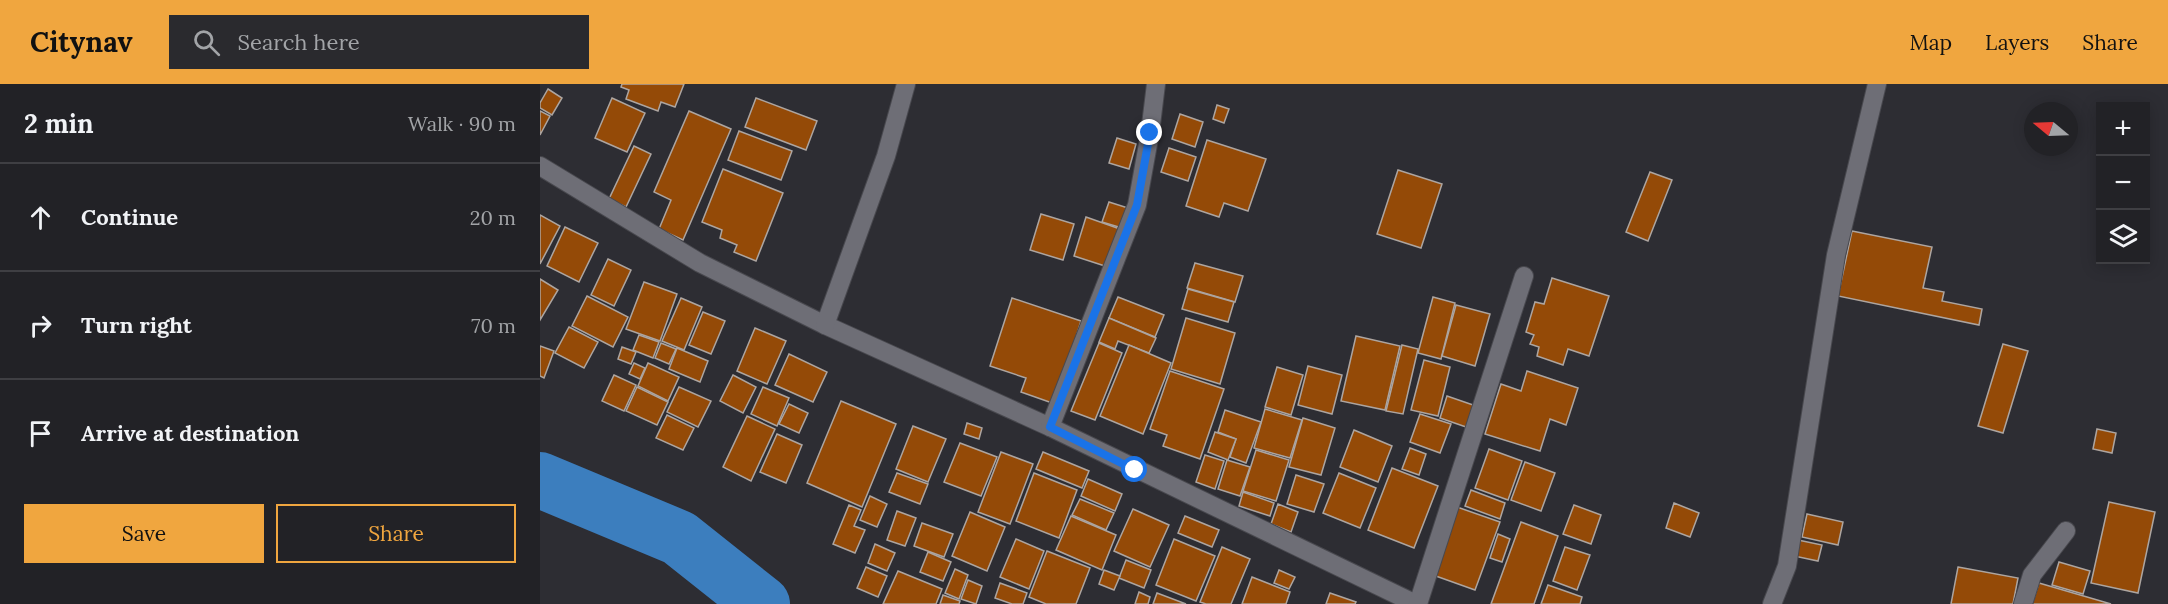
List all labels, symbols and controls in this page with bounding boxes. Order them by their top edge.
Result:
search box [169,15,589,69]
text: Citynav [30,24,133,60]
icon: search [190,26,223,59]
text: Search here [238,28,360,56]
text: Map [1909,29,1952,56]
text: Layers [1985,29,2049,56]
text: Share [2082,29,2138,56]
north arrow [2024,102,2078,156]
map controls [2096,102,2150,264]
button: + [2096,102,2150,156]
text: 2 min [24,107,94,140]
text: Walk · 90 m [408,111,516,136]
route end [1136,119,1162,145]
button: − [2096,156,2150,210]
icon: ahead [24,201,57,234]
text: Continue [81,203,178,231]
text: 20 m [470,205,516,230]
button: layers [2096,210,2150,264]
icon: right [24,309,57,342]
text: Turn right [81,311,192,339]
text: 70 m [471,313,516,338]
icon: arrive [24,417,57,450]
text: Arrive at destination [81,419,299,447]
route start [1121,456,1147,482]
button: Save [24,504,264,563]
button: Share [276,504,516,563]

